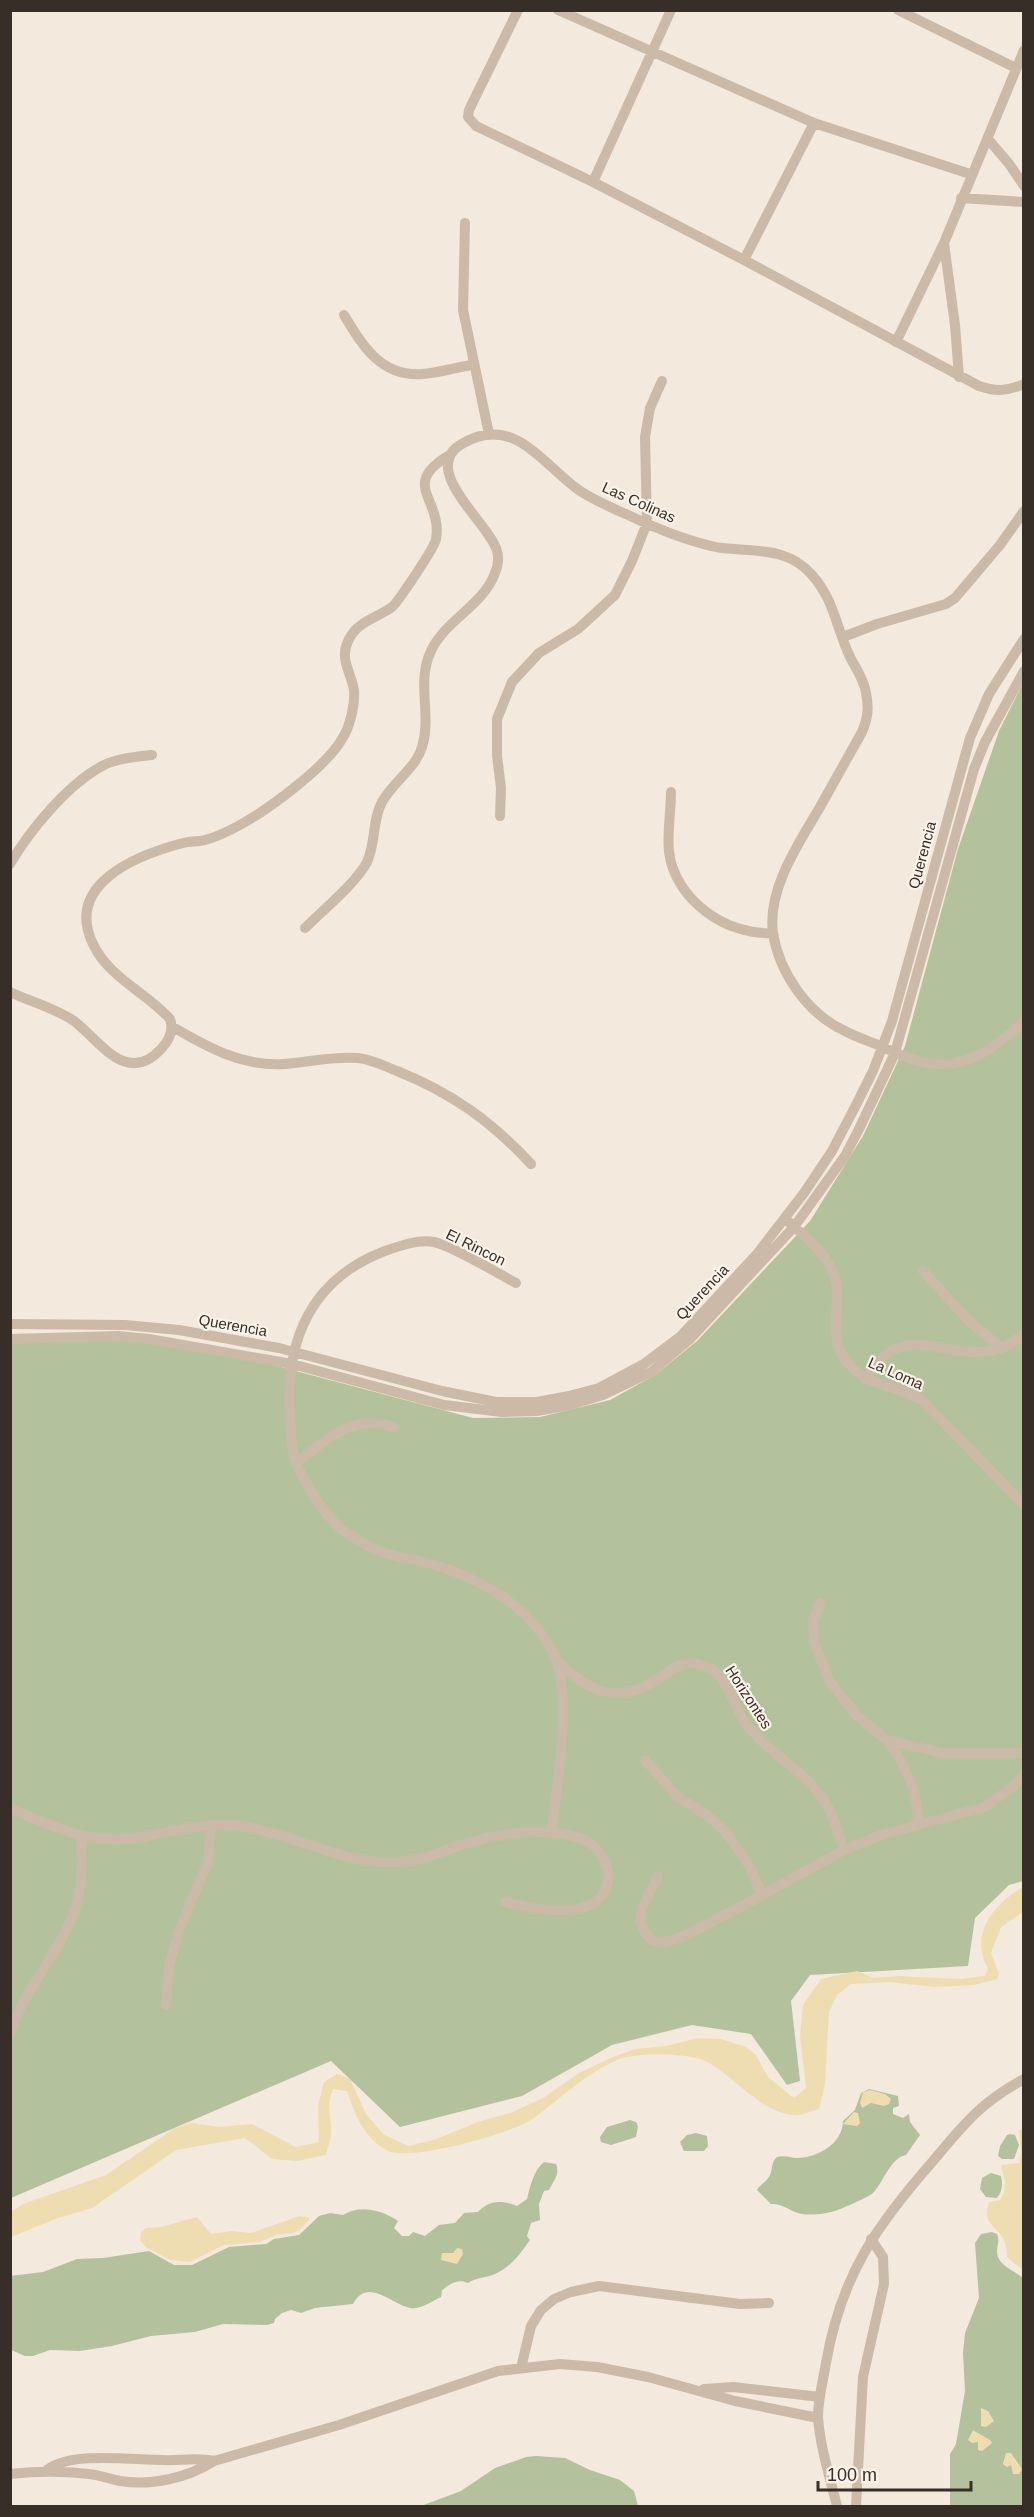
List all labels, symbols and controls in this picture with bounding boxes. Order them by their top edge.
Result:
street label: Las Colinas [600,478,678,526]
street label: Querencia [905,819,939,891]
street label: El Rincon [443,1225,509,1269]
street label: Querencia [672,1260,732,1323]
street label: Querencia [197,1311,269,1339]
street label: La Loma [866,1353,927,1393]
street label: Horizontes [722,1662,776,1732]
scale bar [818,2454,971,2492]
text: 100 m [827,2465,877,2485]

